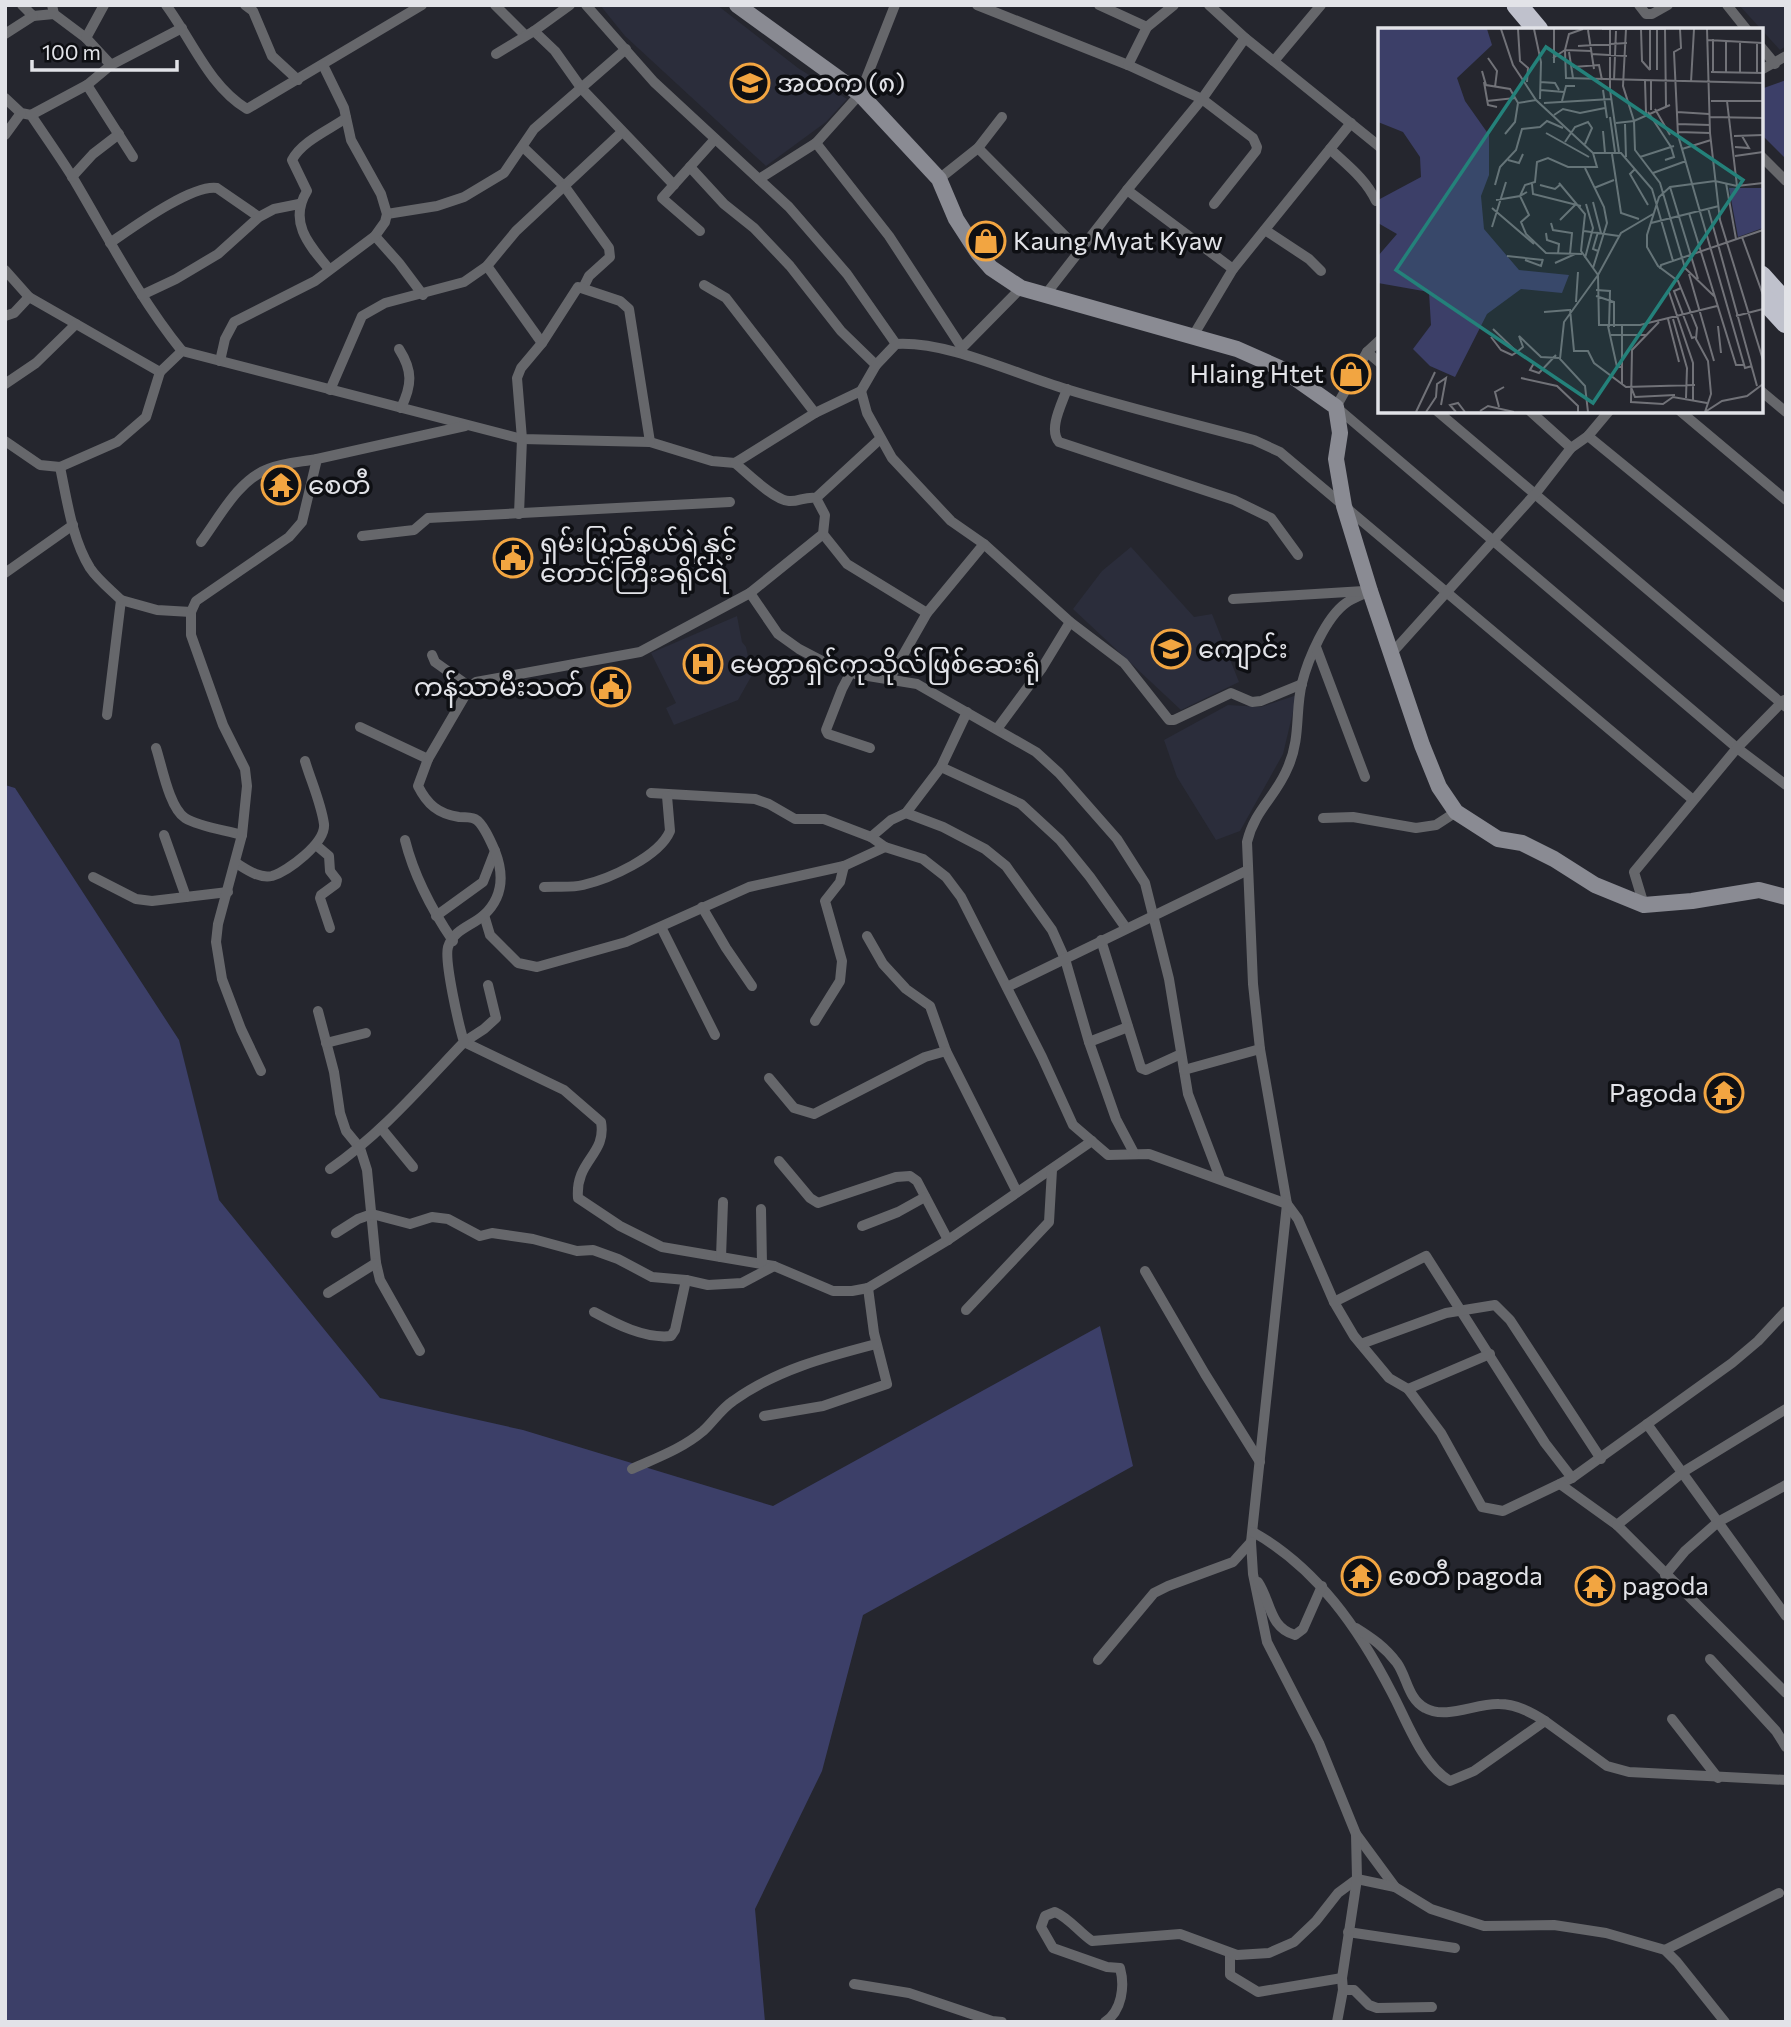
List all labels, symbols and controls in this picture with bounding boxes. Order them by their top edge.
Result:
scale bar [32,28,177,72]
inset map [1378,28,1763,413]
text: 100 m [42,39,101,64]
school or university icon: အထက (၈) [729,62,771,104]
place label: အထက (၈) [777,66,905,97]
shop icon: Kaung Myat Kyaw [965,220,1007,262]
place label: Kaung Myat Kyaw [1013,224,1223,255]
shop icon: Hlaing Htet [1330,353,1372,395]
place label: Hlaing Htet [1190,357,1324,388]
temple icon: စေတီ [260,464,302,506]
place label: စေတီ [308,468,371,499]
place label: ရှမ်းပြည်နယ်ရဲ နှင့် တောင်ကြီးခရိုင်ရဲ [540,526,737,594]
public building icon: ရှမ်းပြည်နယ်ရဲ နှင့် တောင်ကြီးခရိုင်ရဲ [492,537,534,579]
school or university icon: ကျောင်း [1150,628,1192,670]
place label: ကျောင်း [1198,632,1288,670]
hospital icon: မေတ္တာရှင်ကုသိုလ်ဖြစ်ဆေးရုံ [682,643,724,685]
place label: မေတ္တာရှင်ကုသိုလ်ဖြစ်ဆေးရုံ [730,647,1040,685]
public building icon: ကန်သာမီးသတ် [590,666,632,708]
place label: ကန်သာမီးသတ် [414,670,584,708]
temple icon: Pagoda [1703,1072,1745,1114]
place label: Pagoda [1609,1076,1697,1107]
temple icon: စေတီ pagoda [1340,1555,1382,1597]
place label: စေတီ pagoda [1388,1559,1543,1590]
temple icon: pagoda [1574,1565,1616,1607]
place label: pagoda [1622,1569,1709,1600]

